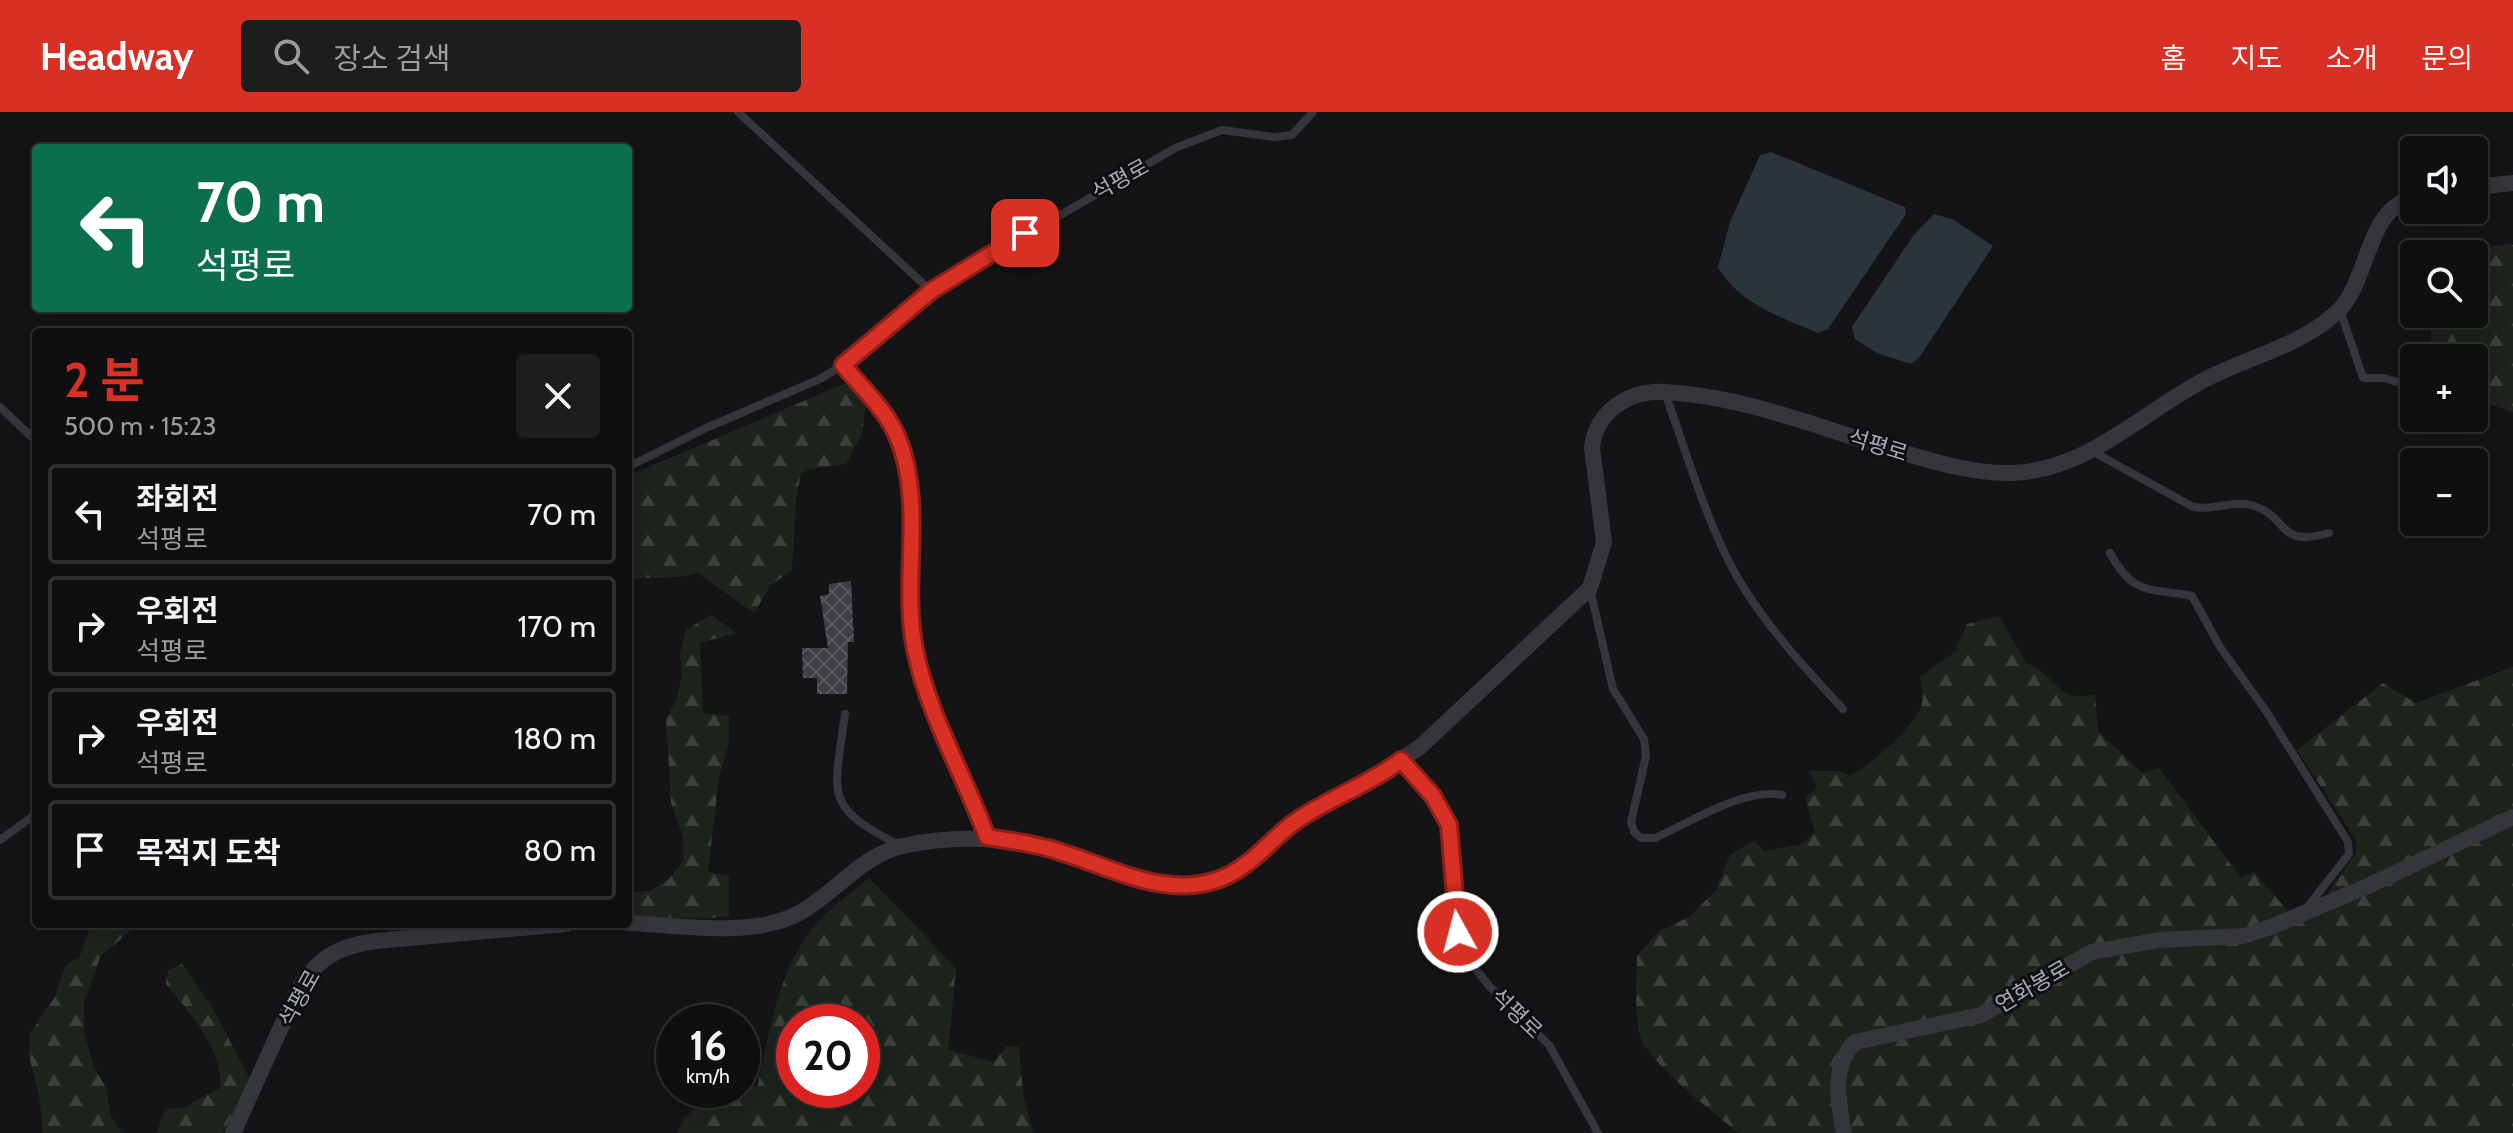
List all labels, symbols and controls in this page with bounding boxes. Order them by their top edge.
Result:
search box [241,20,801,92]
text: Headway [40,33,193,80]
icon: search [269,34,313,78]
text: 장소 검색 [333,40,451,77]
text: 홈 [2161,41,2186,75]
text: 지도 [2230,41,2282,75]
text: 소개 [2326,41,2377,75]
text: 문의 [2421,41,2473,75]
map controls [2400,136,2488,536]
button: sound [2400,136,2488,224]
street label: 석평로 [1087,153,1153,206]
text: 70 m [196,168,325,236]
icon: left [64,176,168,280]
pin [991,199,1059,267]
icon: arrive [1003,211,1047,255]
button: search [2400,240,2488,328]
text: 석평로 [196,243,295,287]
button: + [2400,344,2488,432]
text: 2 분 [64,351,144,409]
button: close [516,354,600,438]
text: 500 m · 15:23 [64,410,217,442]
street label: 석평로 [1845,424,1911,467]
button: − [2400,448,2488,536]
text: 좌회전 [136,480,219,517]
icon: left [68,492,112,536]
text: 70 m [527,496,596,533]
text: 석평로 [136,523,208,555]
text: 우회전 [136,592,219,629]
icon: right [68,604,112,648]
text: 170 m [517,608,596,645]
text: 석평로 [136,635,208,667]
text: 우회전 [136,704,219,741]
icon: right [68,716,112,760]
text: 180 m [514,720,596,757]
text: 석평로 [136,747,208,779]
icon: arrive [68,828,112,872]
text: 80 m [524,832,596,869]
text: 목적지 도착 [136,834,281,871]
position arrow [1416,890,1500,974]
street label: 연화봉로 [1990,954,2074,1018]
street label: 석평로 [273,965,326,1031]
street label: 석평로 [1485,983,1548,1044]
speed limit sign: 20 [776,1004,880,1108]
text: 16 [689,1021,727,1070]
text: km/h [686,1064,730,1088]

